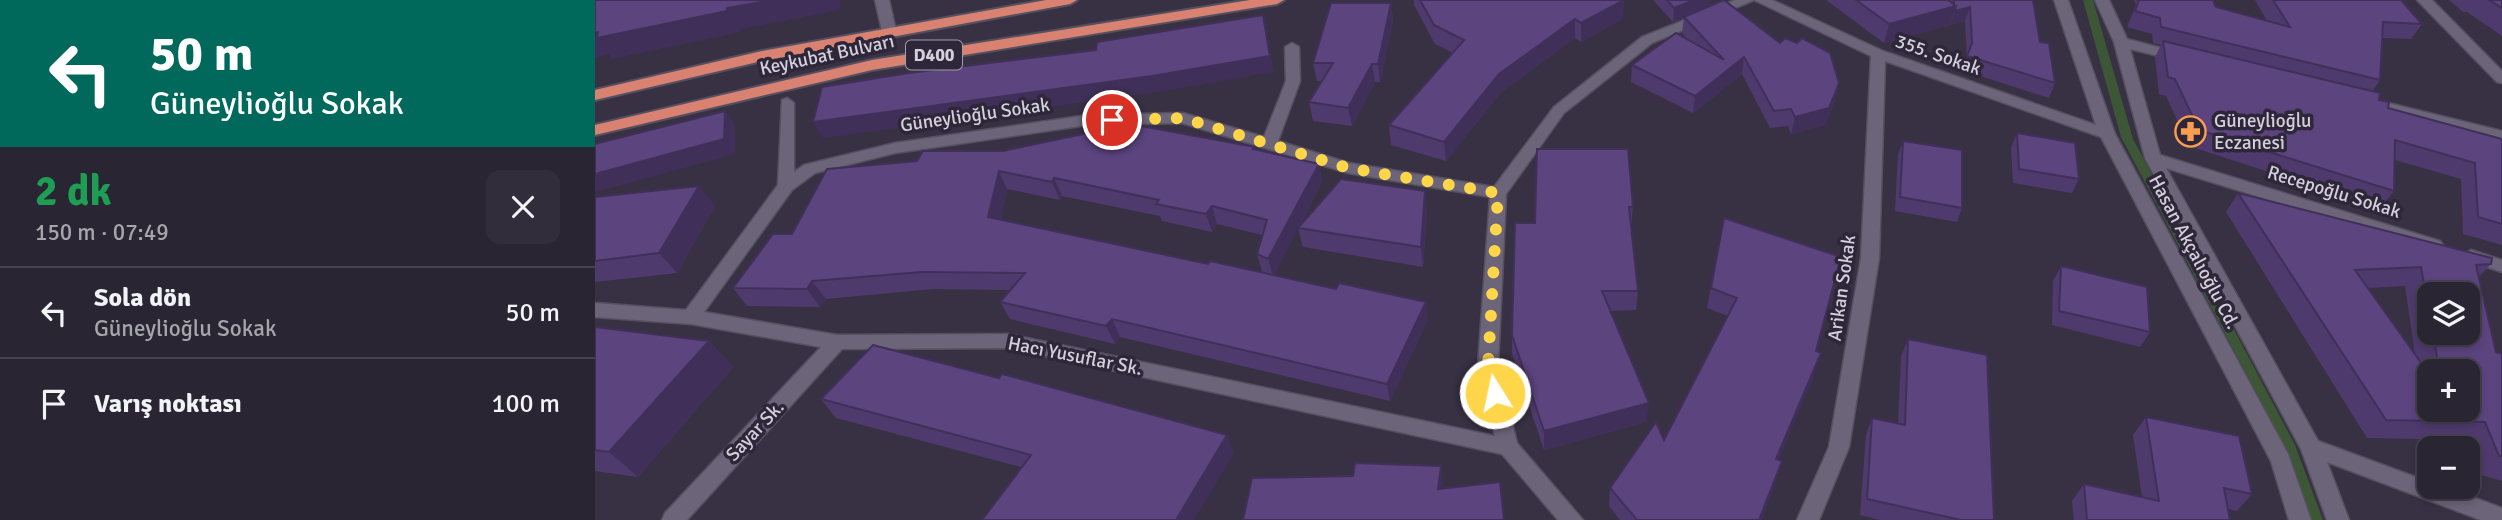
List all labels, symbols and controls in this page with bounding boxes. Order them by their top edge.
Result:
text: 50 m [150,24,253,84]
icon: left [35,28,126,119]
street label: Keykubat Bulvarı [757,29,897,81]
street label: 355. Sokak [1892,29,1984,81]
road number: D400 [906,40,962,70]
text: Güneylioğlu Sokak [150,84,404,123]
pin [1082,90,1142,150]
street label: Güneylioğlu Sokak [899,93,1052,137]
icon: arrive [1093,101,1131,139]
place label: Güneylioğlu Eczanesi [2214,109,2311,155]
pharmacy icon: Güneylioğlu Eczanesi [2174,115,2208,149]
street label: Recepoğlu Sokak [2264,160,2404,224]
text: 2 dk [35,166,112,217]
button: close [486,170,560,244]
street label: Hasan Akçalıoğlu Cd. [2143,171,2245,333]
text: 150 m · 07:49 [35,218,169,247]
street label: Arikan Sokak [1823,233,1861,343]
text: Sola dön [94,282,191,314]
map controls [2417,282,2480,499]
button: layers [2417,282,2480,345]
icon: left [35,294,73,332]
text: 50 m [505,297,560,329]
text: Güneylioğlu Sokak [94,314,276,343]
street label: Hacı Yusuflar Sk. [1006,331,1144,381]
position arrow [1458,356,1532,430]
button: + [2417,359,2480,422]
icon: arrive [35,385,73,423]
text: Varış noktası [94,388,242,420]
text: 100 m [491,388,560,420]
street label: Sayar Sk. [721,396,789,466]
button: − [2417,436,2480,499]

